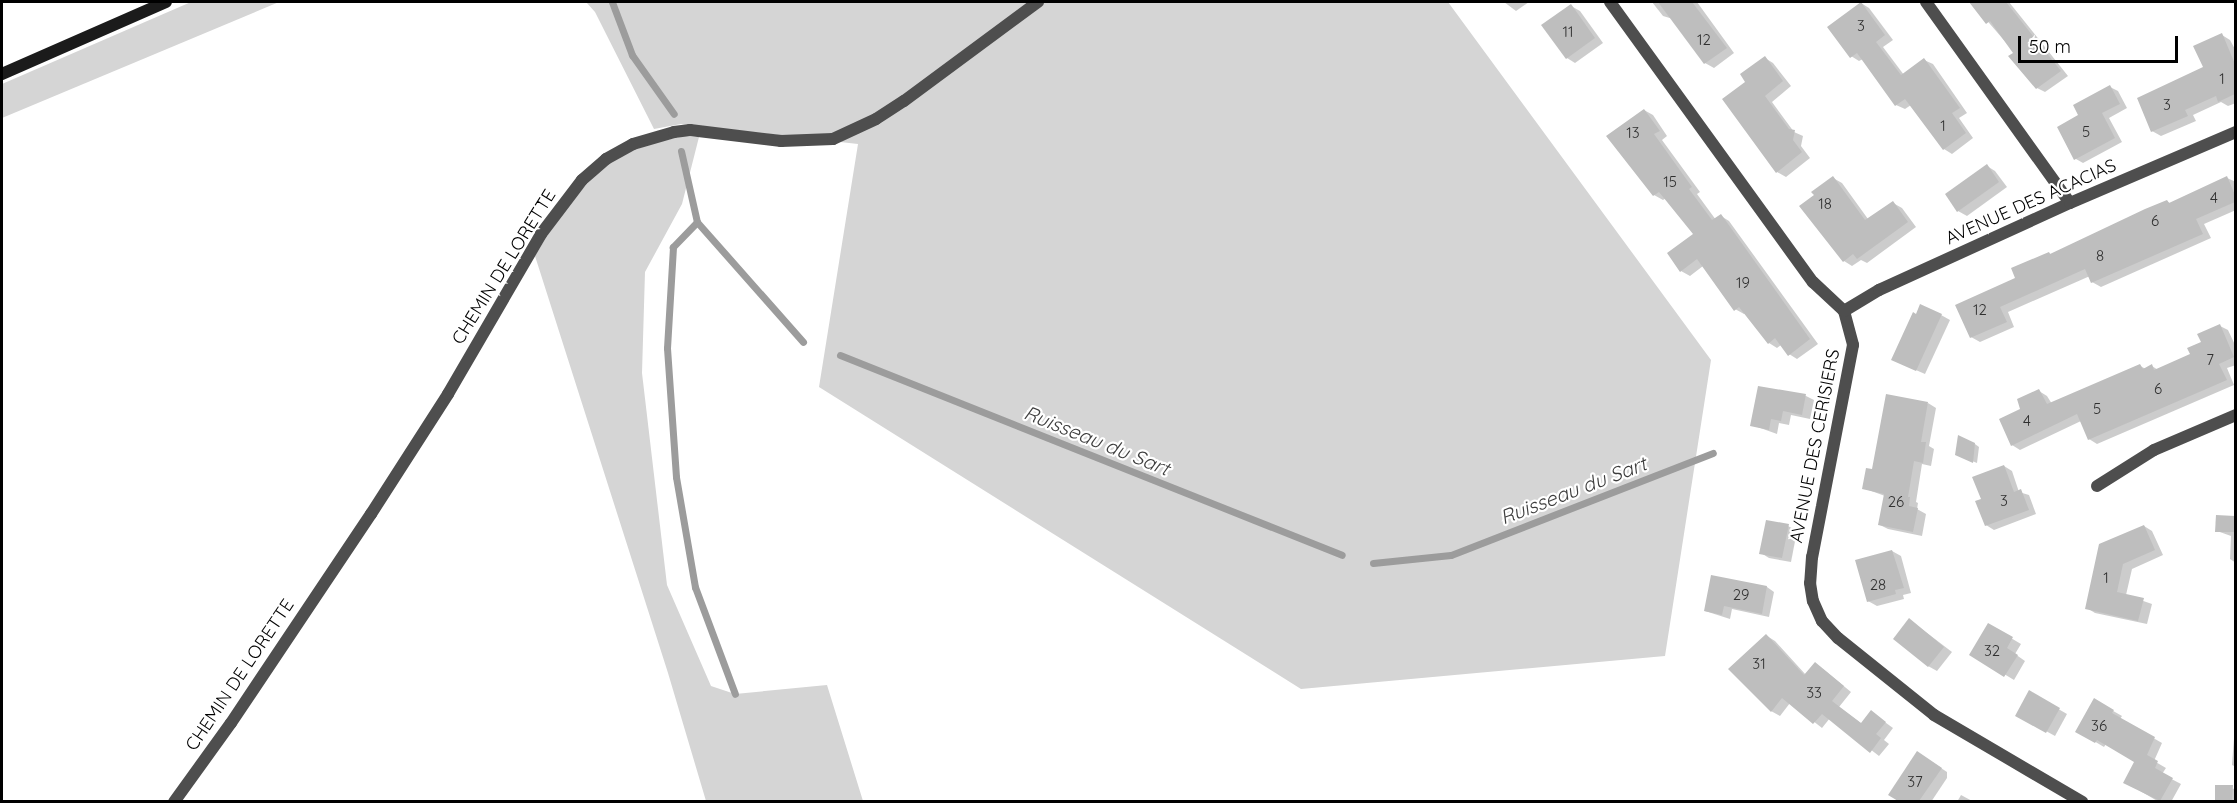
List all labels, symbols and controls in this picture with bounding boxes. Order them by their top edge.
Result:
house number: 3 [1857,17,1865,35]
house number: 11 [1562,23,1574,41]
scale bar [2021,24,2182,62]
house number: 12 [1697,31,1711,49]
text: 50 m [2029,35,2071,58]
house number: 1 [2219,70,2225,88]
house number: 3 [2163,96,2171,114]
house number: 1 [1940,117,1946,135]
house number: 5 [2082,123,2090,141]
house number: 13 [1626,124,1640,142]
street label: AVENUE DES ACACIAS [1942,155,2120,249]
house number: 15 [1663,173,1677,191]
street label: CHEMIN DE LORETTE [448,186,560,348]
house number: 4 [2210,189,2218,207]
house number: 18 [1818,195,1832,213]
house number: 6 [2151,212,2159,230]
house number: 8 [2096,247,2104,265]
house number: 19 [1736,274,1750,292]
house number: 12 [1973,301,1987,319]
street label: AVENUE DES CERISIERS [1786,347,1844,545]
house number: 7 [2206,351,2214,369]
house number: 6 [2154,380,2162,398]
water label: Ruisseau du Sart [1021,400,1173,480]
house number: 5 [2093,400,2101,418]
house number: 4 [2023,412,2031,430]
water label: Ruisseau du Sart [1496,451,1650,529]
house number: 3 [2000,492,2008,510]
house number: 26 [1888,493,1904,511]
house number: 1 [2103,569,2109,587]
house number: 28 [1870,576,1886,594]
house number: 29 [1733,586,1749,604]
street label: CHEMIN DE LORETTE [181,595,299,755]
house number: 32 [1984,642,2000,660]
house number: 31 [1752,655,1766,673]
house number: 33 [1806,684,1822,702]
house number: 36 [2091,717,2107,735]
house number: 37 [1907,773,1923,791]

